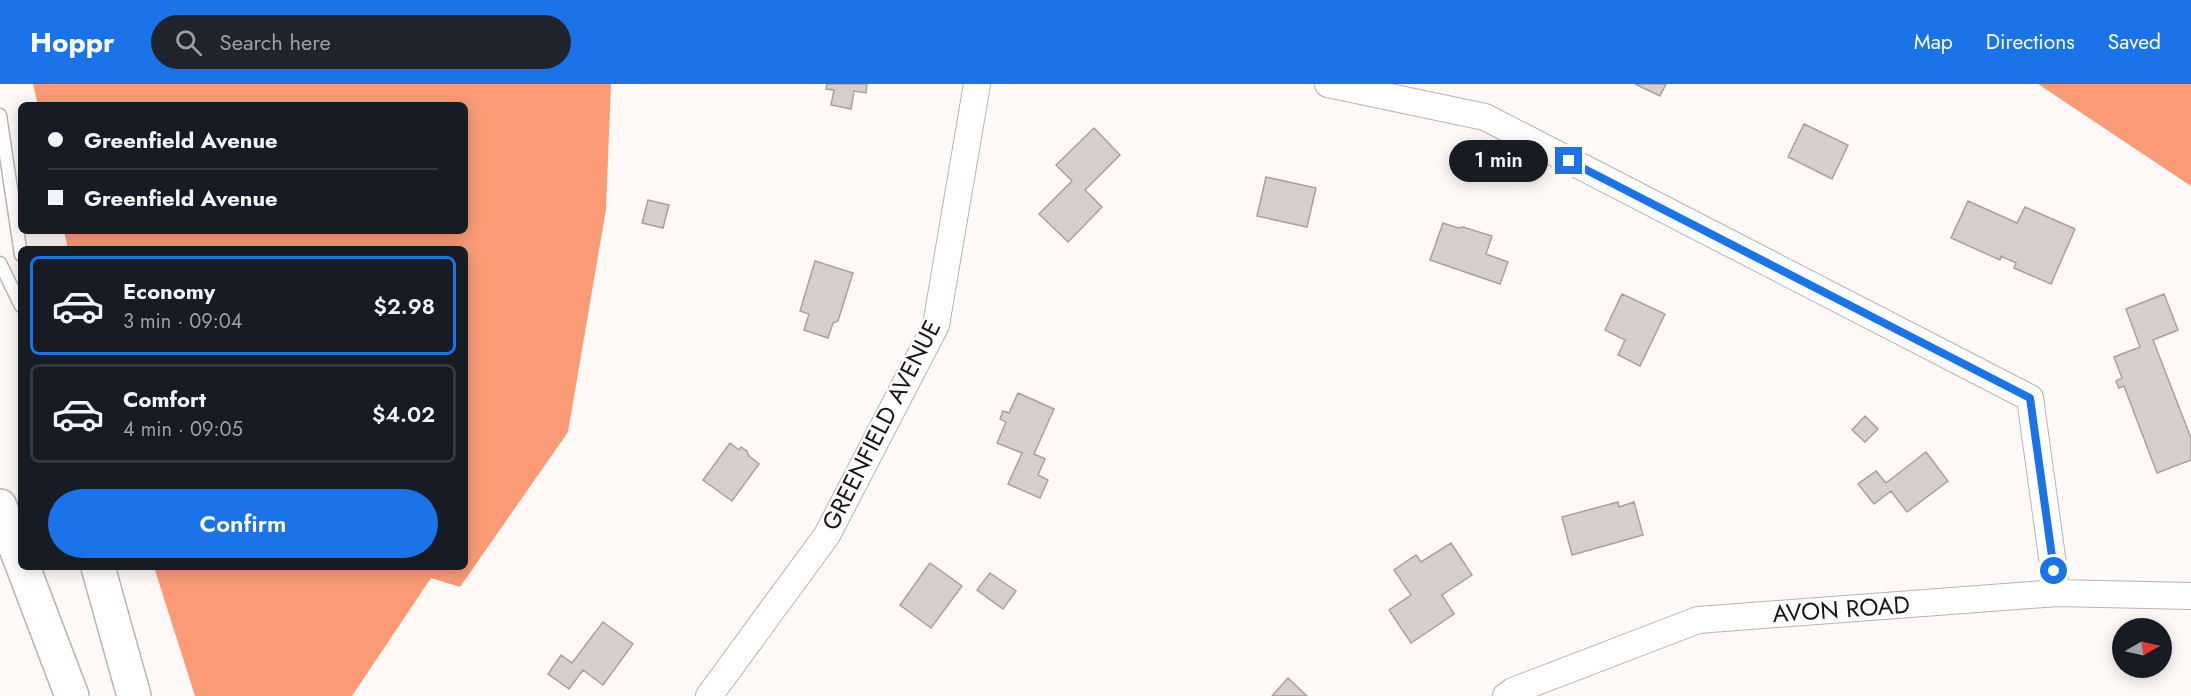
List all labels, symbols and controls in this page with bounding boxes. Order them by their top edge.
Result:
search box [151,15,571,69]
text: Hoppr [30,22,115,63]
icon: search [172,26,205,59]
text: Search here [220,26,331,58]
text: Map [1914,27,1953,57]
text: Directions [1986,27,2075,57]
text: Saved [2108,27,2161,57]
text: Greenfield Avenue [84,124,278,156]
callout: 1 min [1449,140,1548,182]
text: 1 min [1474,146,1523,175]
route end [1555,147,1582,174]
text: Greenfield Avenue [84,182,278,214]
text: Economy [123,275,215,307]
icon: car [51,279,105,333]
text: $2.98 [374,290,435,322]
text: 3 min · 09:04 [123,307,242,336]
street label: GREENFIELD AVENUE [813,314,949,536]
text: Comfort [123,383,206,415]
icon: car [51,387,105,441]
text: $4.02 [372,398,435,430]
text: 4 min · 09:05 [123,415,243,444]
button: Confirm [48,489,438,558]
route start [2040,557,2067,584]
street label: AVON ROAD [1771,587,1911,631]
north arrow [2112,618,2172,678]
map controls [2112,618,2172,678]

